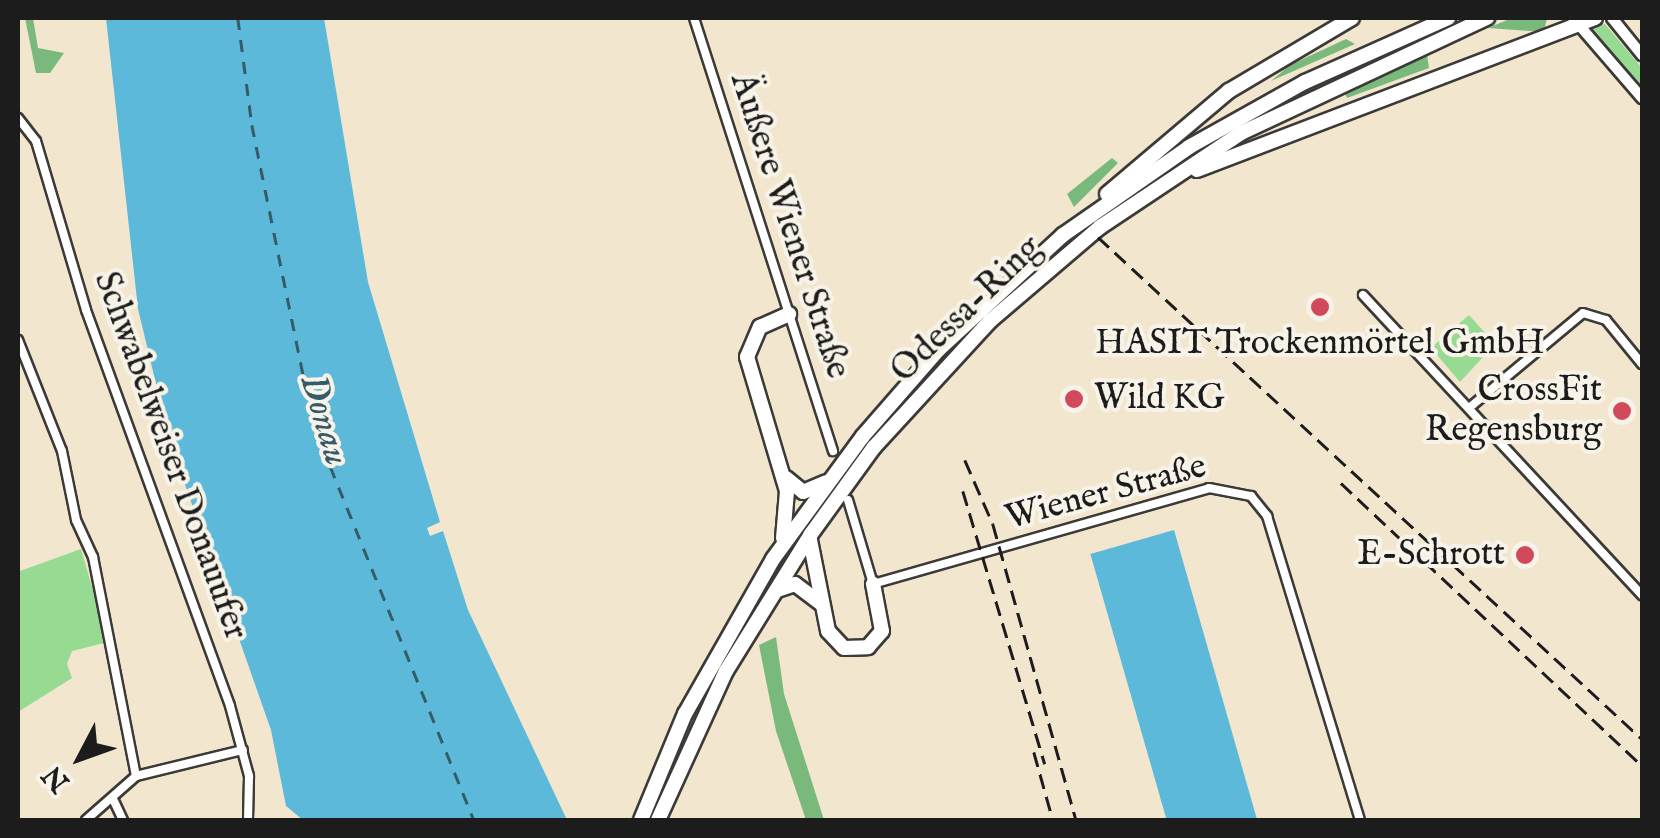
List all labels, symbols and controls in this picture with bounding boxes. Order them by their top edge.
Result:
street label: Äußere Wiener Straße [720,68,858,384]
street label: Odessa-Ring [883,228,1051,392]
street label: Schwabelweiser Donauufer [84,266,256,646]
marker: HASIT Trockenmörtel GmbH [1309,296,1331,318]
place label: HASIT Trockenmörtel GmbH [1095,323,1545,365]
water label: Donau [288,369,358,471]
place label: CrossFit Regensburg [1425,370,1602,452]
place label: Wild KG [1094,378,1225,420]
marker: Wild KG [1063,388,1085,410]
marker: CrossFit Regensburg [1611,400,1633,422]
street label: Wiener Straße [1001,446,1211,540]
place label: E-Schrott [1357,534,1505,576]
marker: E-Schrott [1514,544,1536,566]
north arrow [30,708,130,808]
text: N [36,757,78,799]

